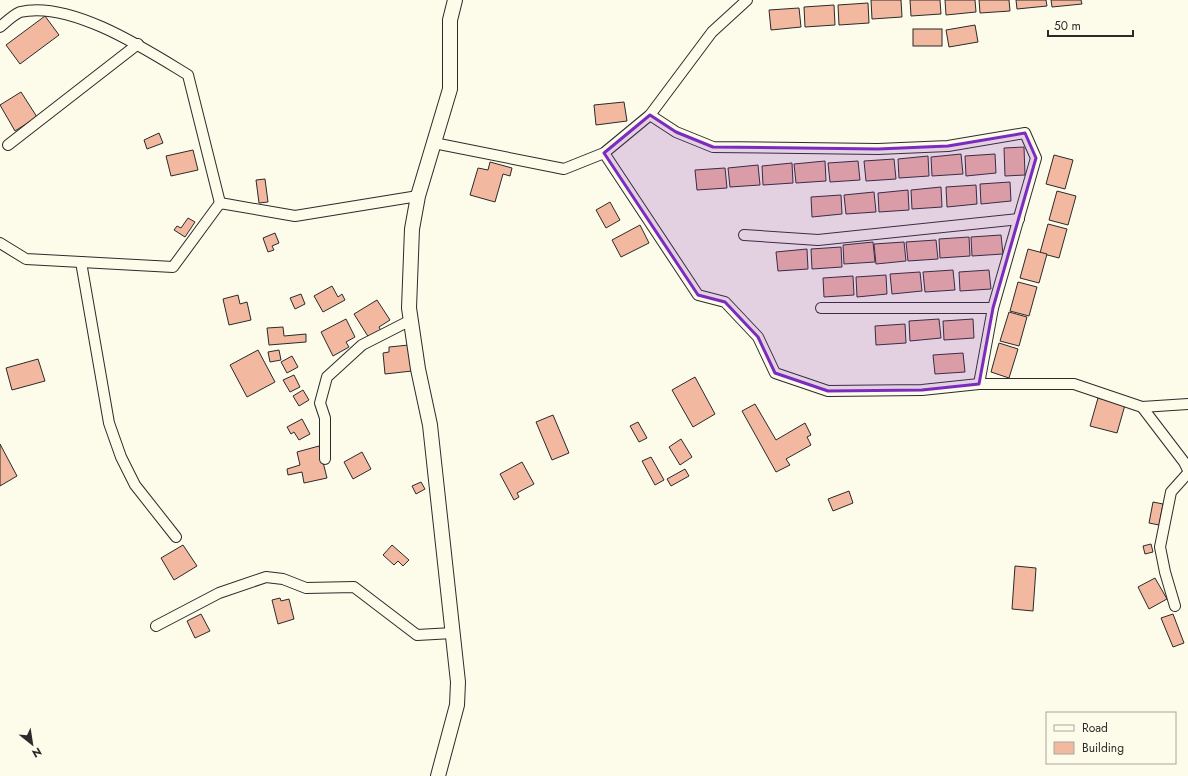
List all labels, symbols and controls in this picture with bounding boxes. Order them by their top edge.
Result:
scale bar [1048,12,1133,38]
text: 50 m [1054,17,1081,35]
legend [1046,712,1176,764]
text: Road [1082,719,1108,737]
north arrow [12,724,52,764]
text: Building [1082,739,1124,757]
text: N [29,744,45,762]

